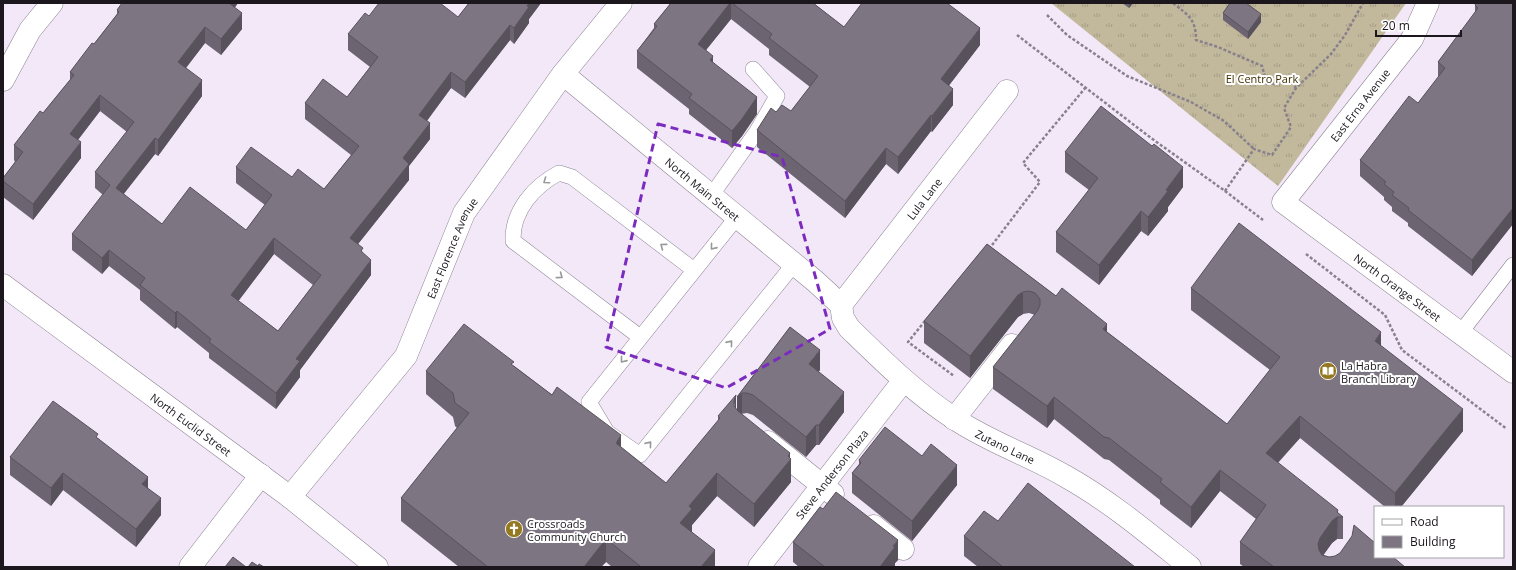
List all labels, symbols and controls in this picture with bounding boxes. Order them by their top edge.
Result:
scale bar [1376,12,1461,38]
text: 20 m [1382,17,1410,34]
street label: East Erna Avenue [1327,65,1393,145]
park label: El Centro Park [1226,71,1298,86]
street label: North Main Street [663,154,743,224]
street label: Lula Lane [903,174,945,222]
one-way arrow [543,176,550,183]
street label: East Florence Avenue [423,194,480,301]
one-way arrow [710,243,717,250]
one-way arrow [661,244,668,251]
street label: North Orange Street [1351,250,1444,324]
one-way arrow [555,271,562,278]
one-way arrow [726,341,733,348]
one-way arrow [620,355,627,362]
place label: La Habra Branch Library [1341,358,1417,386]
library icon: La Habra Branch Library [1318,361,1338,381]
street label: North Euclid Street [148,389,235,459]
street label: Zutano Lane [973,425,1037,467]
street label: Steve Anderson Plaza [792,426,871,522]
one-way arrow [644,442,651,449]
legend [1374,506,1504,558]
text: Road [1410,513,1439,530]
place label: Crossroads Community Church [527,516,626,544]
church icon: Crossroads Community Church [504,519,524,539]
text: Building [1410,533,1456,550]

